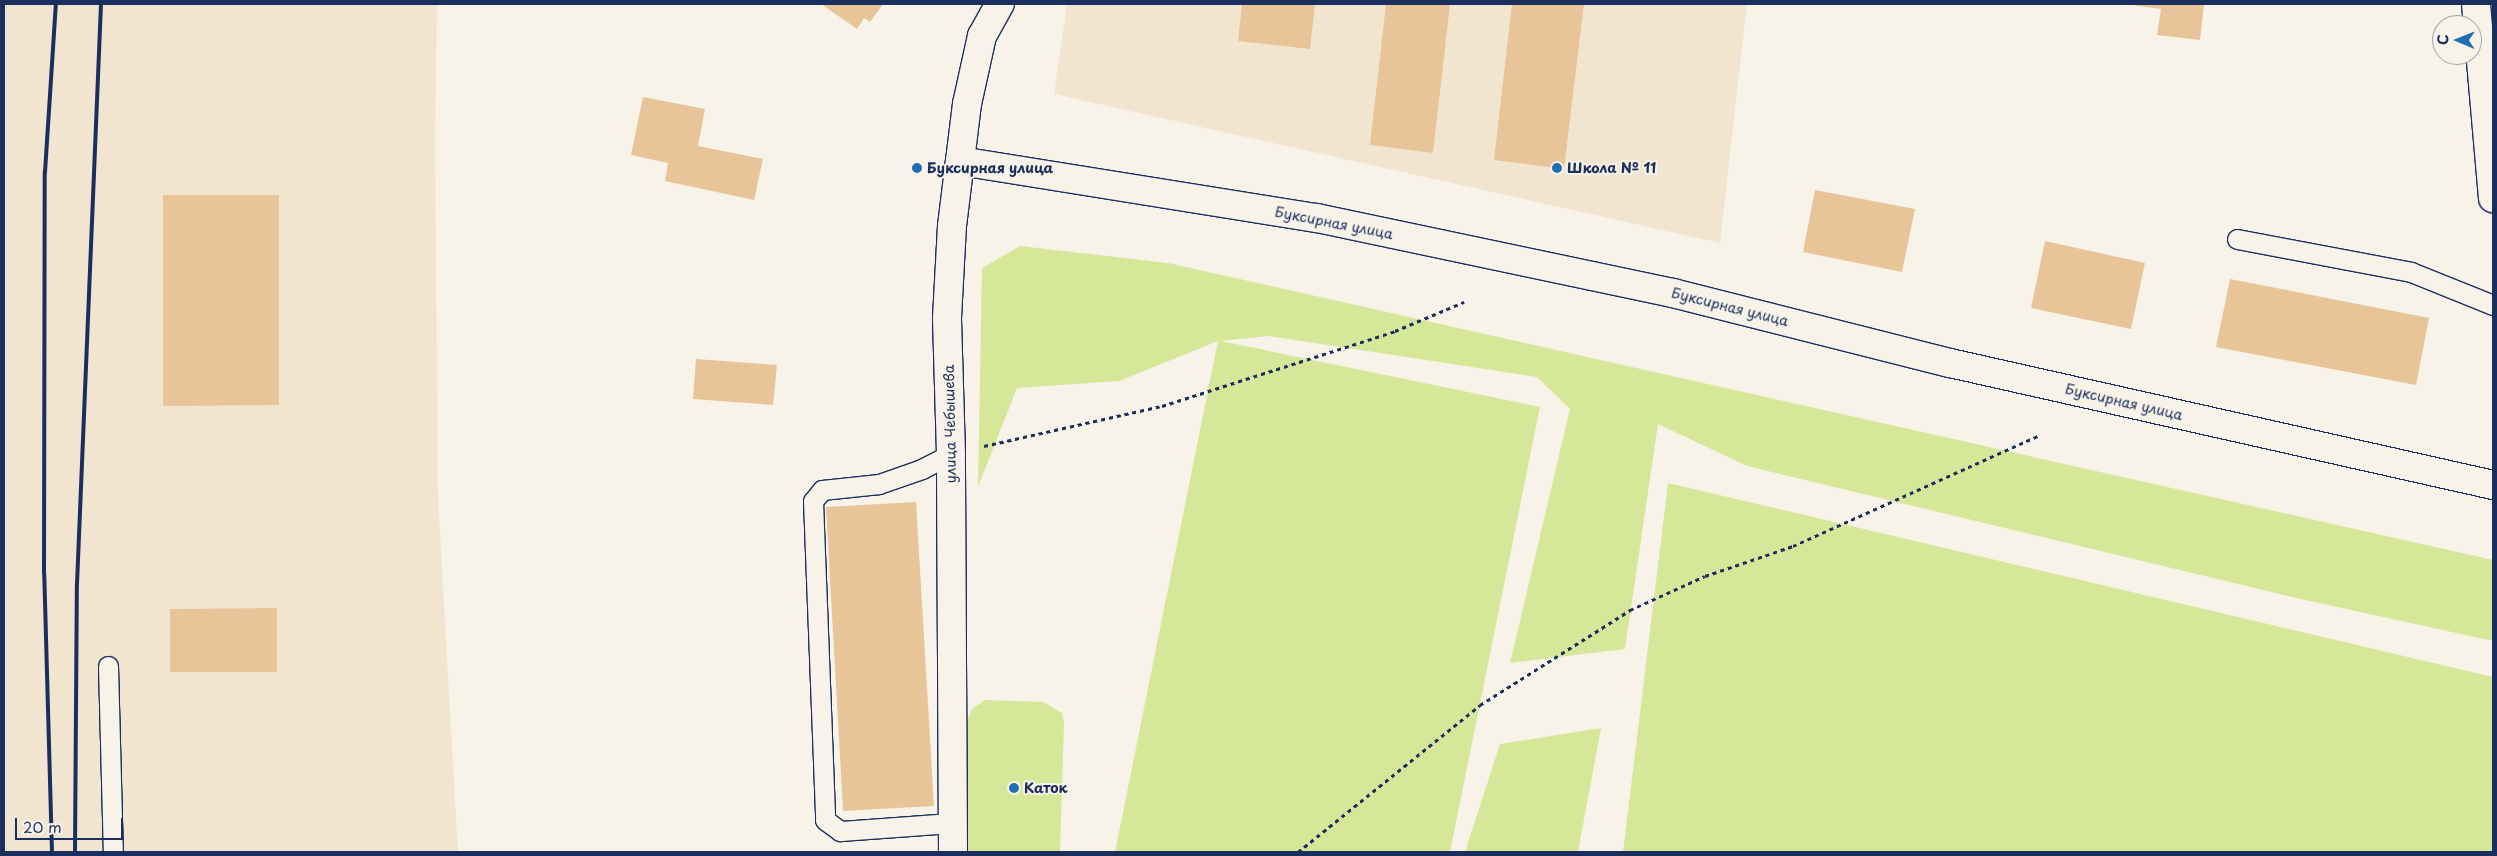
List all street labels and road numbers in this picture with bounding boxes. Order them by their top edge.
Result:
street label: Буксирная улица [1273,203,1395,243]
street label: Буксирная улица [1669,284,1791,330]
street label: улица Чебышева [941,364,959,484]
street label: Буксирная улица [2063,380,2185,424]

